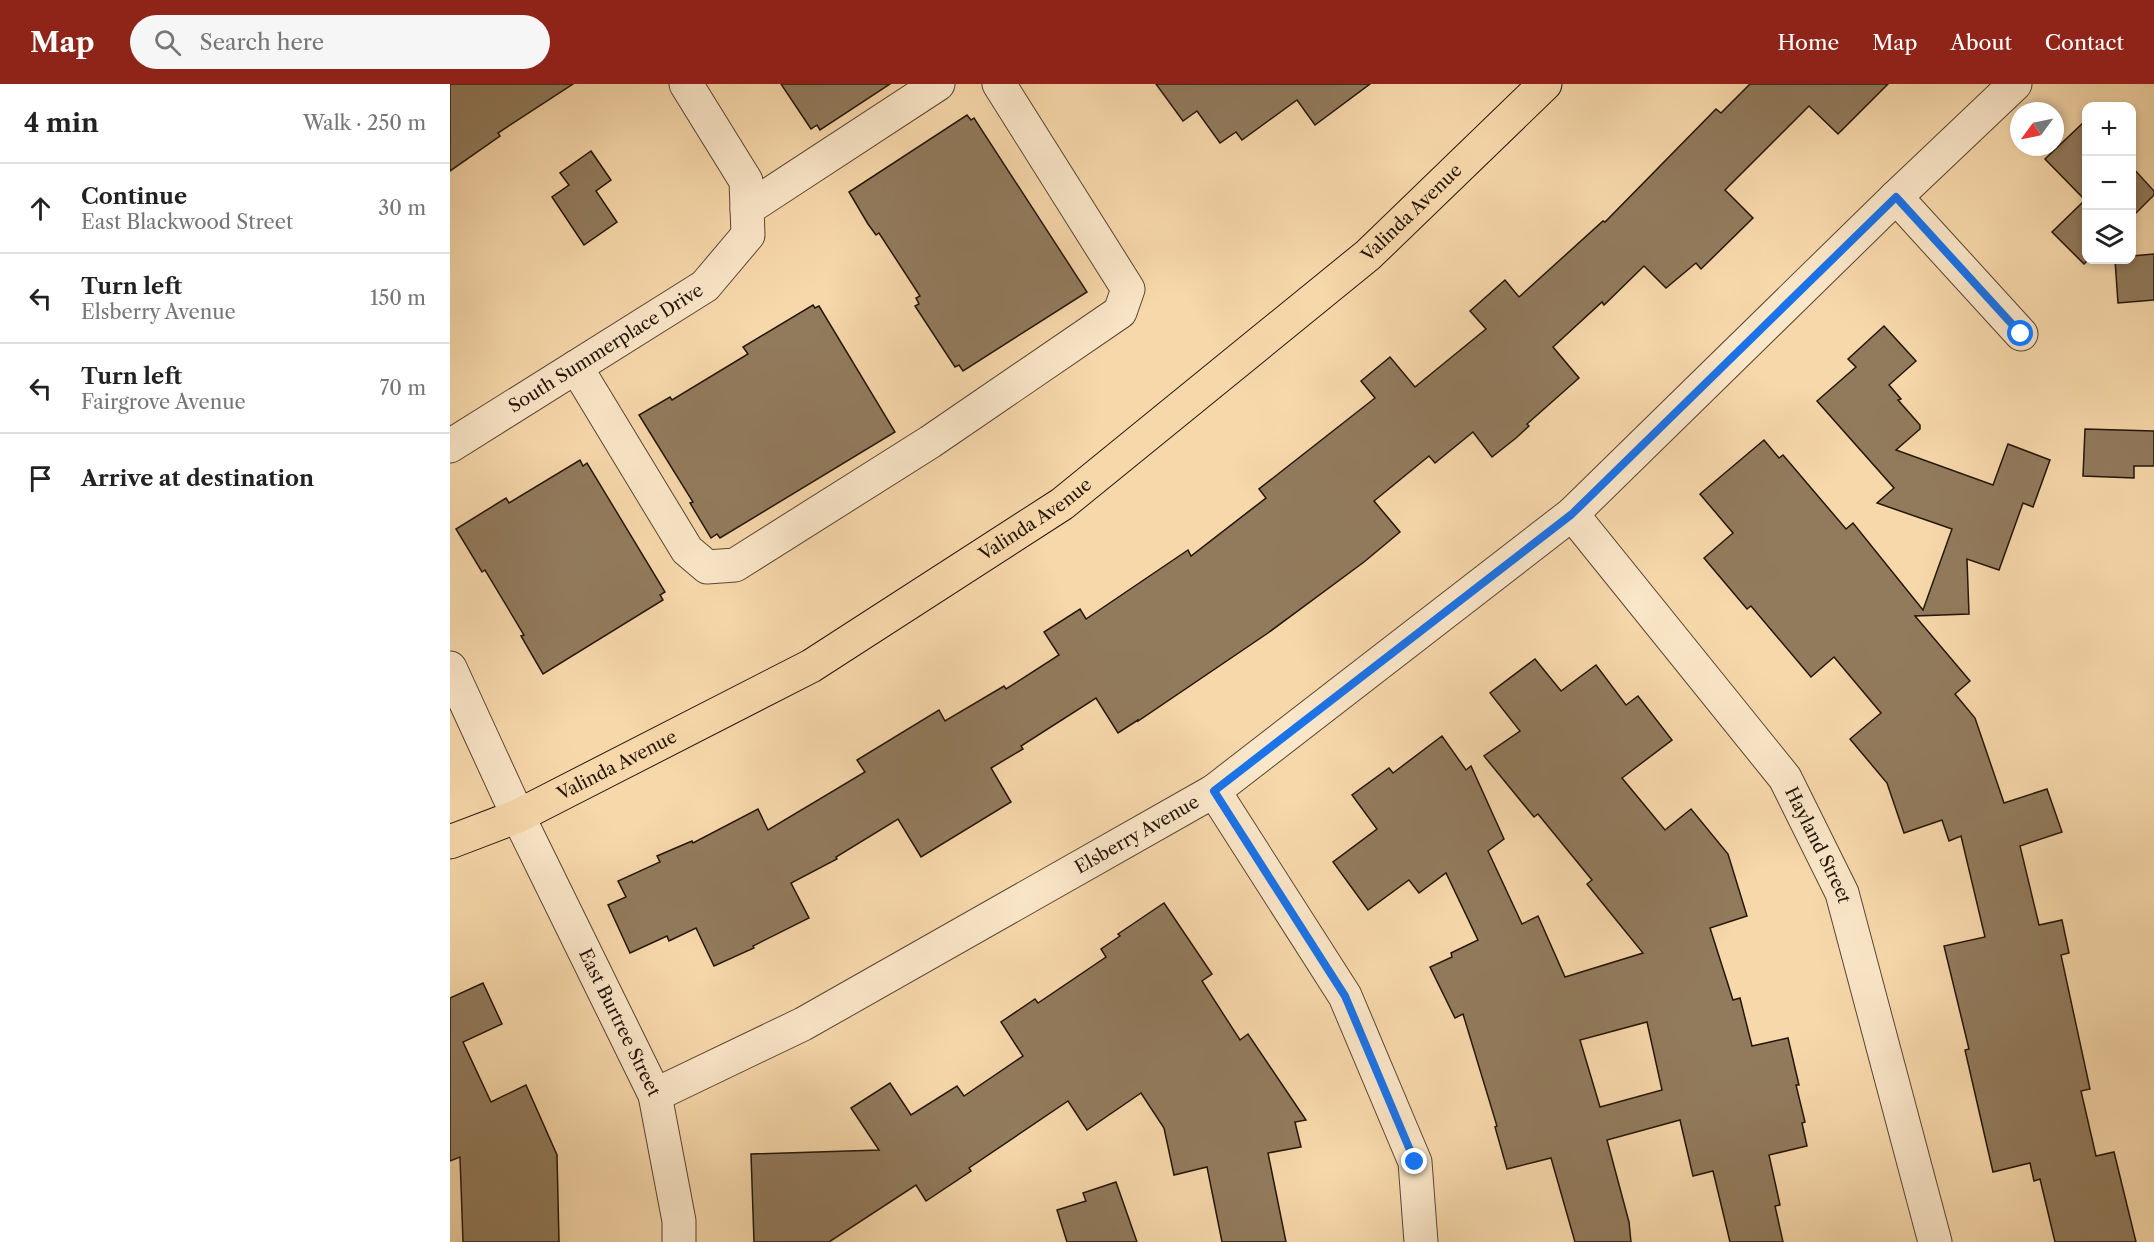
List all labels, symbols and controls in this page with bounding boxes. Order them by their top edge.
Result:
search box [130,15,550,69]
text: Map [30,25,94,59]
icon: search [151,26,184,59]
text: Search here [199,29,324,56]
text: Home [1778,30,1839,55]
text: Map [1872,30,1917,55]
text: About [1950,30,2012,55]
text: Contact [2045,30,2124,55]
north arrow [2010,102,2064,156]
map controls [2082,102,2136,264]
button: + [2082,102,2136,156]
text: 4 min [24,107,99,139]
text: Walk · 250 m [303,111,426,135]
button: − [2082,156,2136,210]
street label: Valinda Avenue [1356,159,1467,267]
text: Continue [81,183,187,210]
icon: ahead [24,192,57,225]
text: 30 m [378,196,426,220]
text: East Blackwood Street [81,210,293,234]
button: layers [2082,210,2136,264]
text: Turn left [81,273,182,300]
street label: South Summerplace Drive [504,279,707,417]
icon: left [24,282,57,315]
text: 150 m [370,286,426,310]
text: Elsberry Avenue [81,300,236,324]
route start [2007,320,2033,346]
text: Turn left [81,363,182,390]
icon: left [24,372,57,405]
text: 70 m [380,376,426,400]
text: Fairgrove Avenue [81,390,246,414]
icon: arrive [24,462,57,495]
text: Arrive at destination [81,465,314,492]
street label: Valinda Avenue [974,473,1096,566]
street label: Valinda Avenue [553,726,680,806]
street label: Hayland Street [1780,783,1855,906]
street label: Elsberry Avenue [1071,791,1203,879]
street label: East Burtree Street [574,945,665,1101]
route end [1401,1148,1427,1174]

